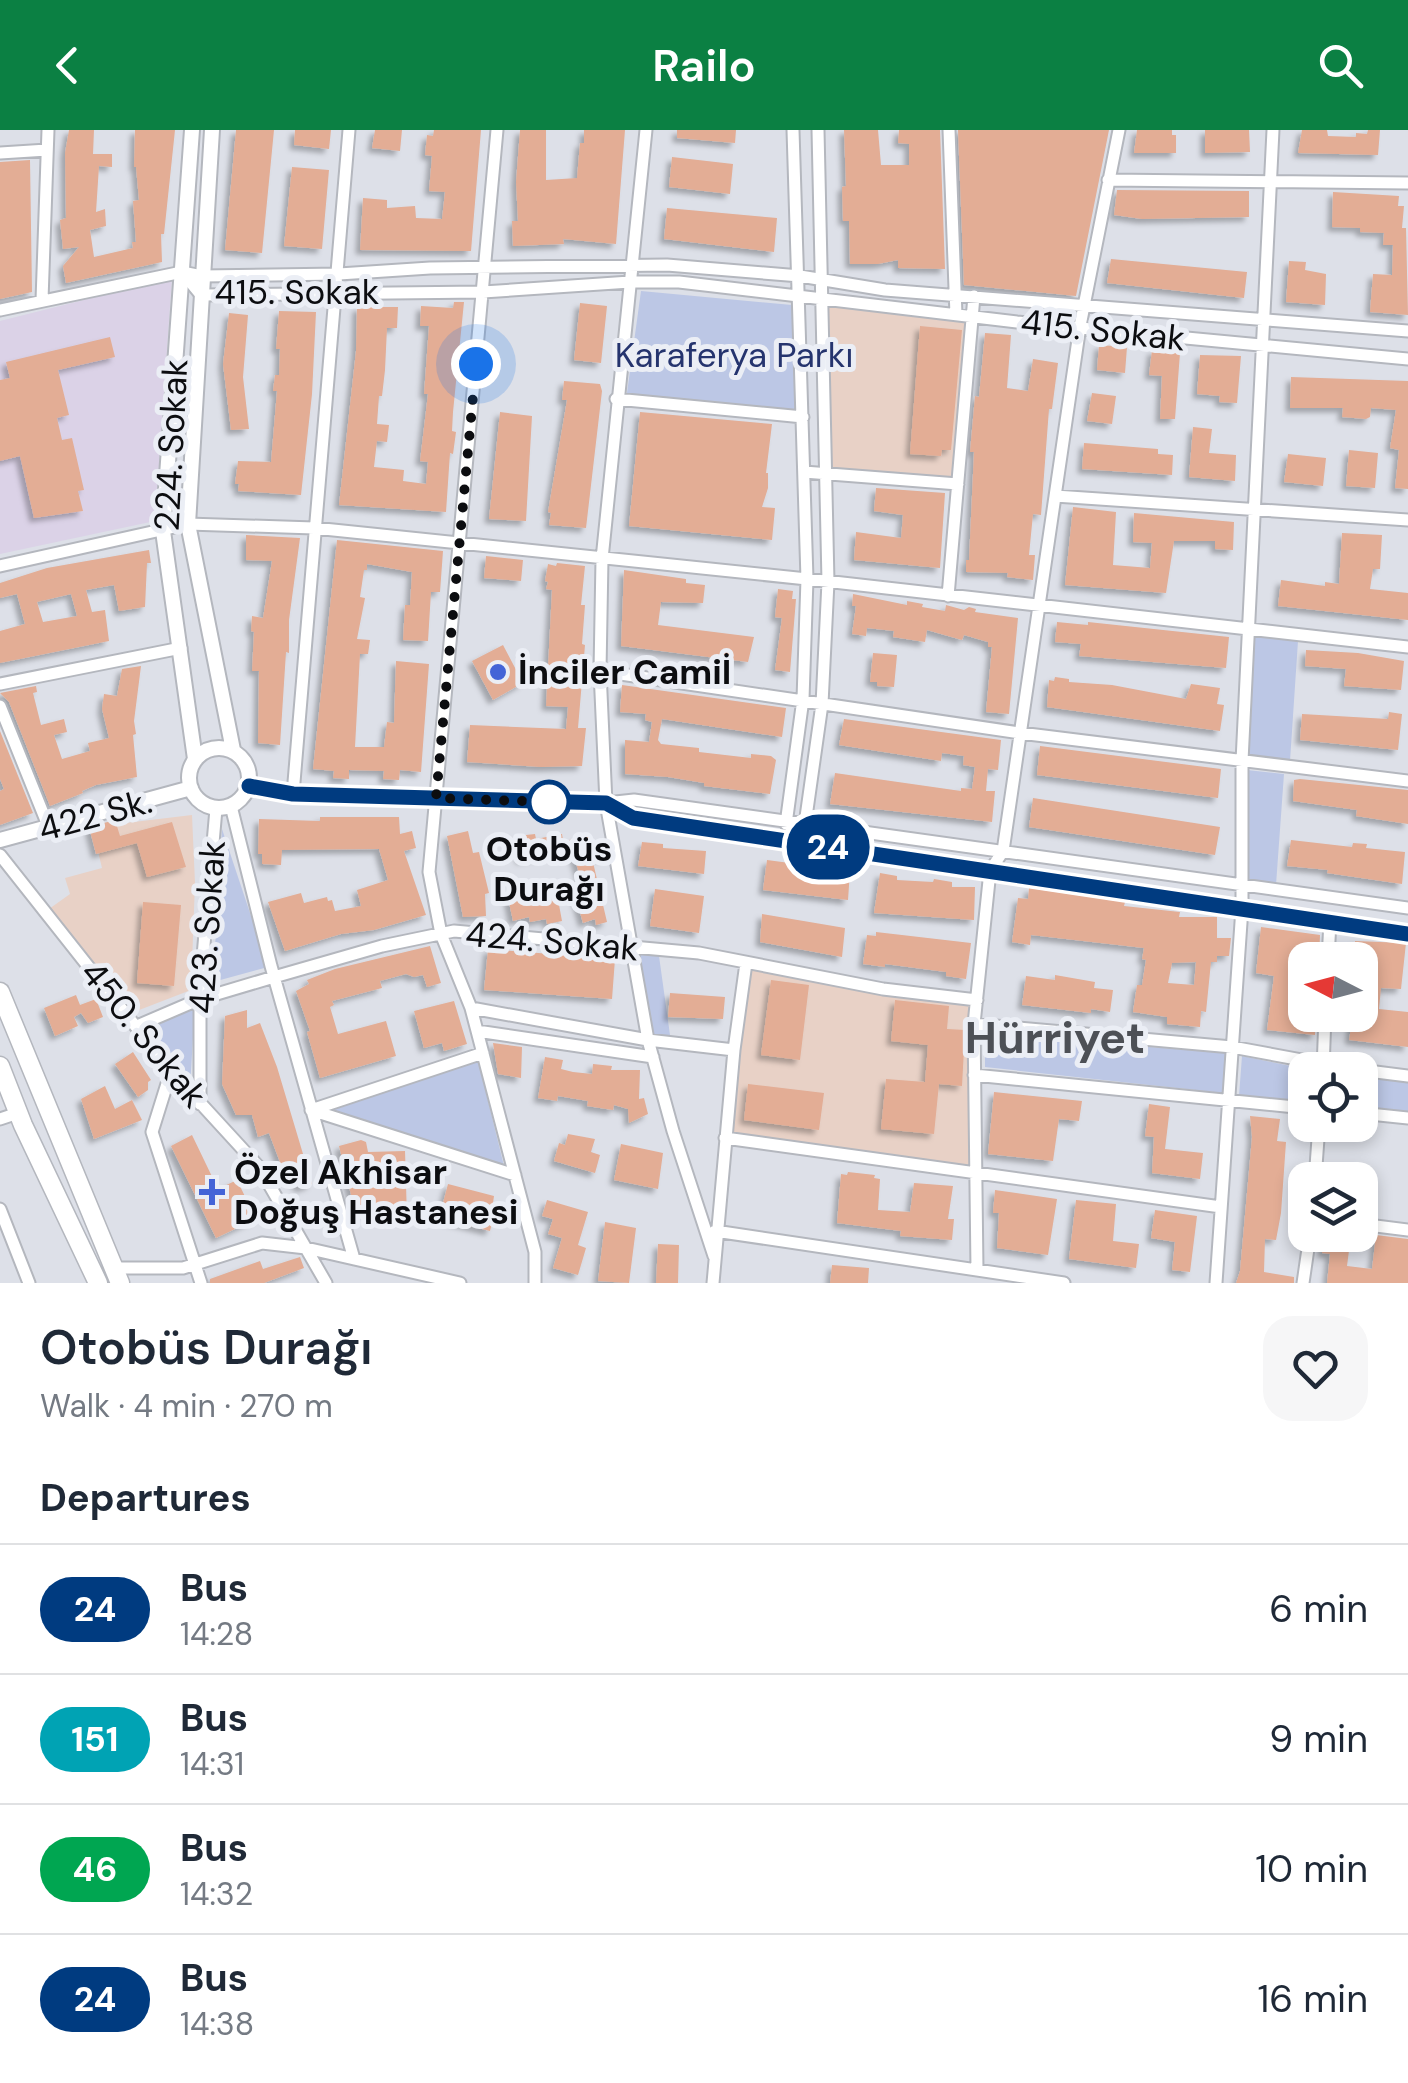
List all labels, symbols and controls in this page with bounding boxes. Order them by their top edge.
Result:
text: Railo [652,36,756,95]
icon: back [40,38,95,93]
icon: search [1313,38,1368,93]
street label: 415. Sokak [215,269,380,315]
street label: 415. Sokak [1019,299,1188,362]
park label: Karaferya Parkı [615,332,853,378]
your location [451,339,501,389]
street label: 224. Sokak [144,357,198,532]
place label: İnciler Camiİ [518,649,731,695]
marker: İnciler Camiİ [487,661,509,683]
street label: 422 Sk. [33,778,157,852]
marker: Otobüs Durağı [528,781,570,823]
line badge: 24 [783,814,873,880]
text: 24 [807,824,849,870]
place label: Otobüs Durağı [486,826,612,912]
street label: 423. Sokak [178,838,236,1015]
street label: 424. Sokak [464,911,641,972]
north arrow [1288,942,1378,1032]
map controls [1288,942,1378,1252]
street label: 450. Sokak [71,951,218,1117]
district label: Hürriyet [965,1008,1145,1067]
button: locate [1288,1052,1378,1142]
place label: Özel Akhisar Doğuş Hastanesi [234,1149,518,1235]
button: layers [1288,1162,1378,1252]
marker: Özel Akhisar Doğuş Hastanesi [199,1179,225,1205]
text: Otobüs Durağı [40,1316,372,1379]
button: heart [1263,1316,1368,1421]
text: Walk · 4 min · 270 m [40,1385,333,1427]
text: Departures [40,1473,251,1523]
text: Bus [180,1563,248,1613]
text: 6 min [1269,1584,1368,1634]
text: 24 [74,1586,116,1632]
text: 14:28 [180,1613,253,1655]
text: Bus [180,1693,248,1743]
text: 9 min [1269,1714,1368,1764]
text: 151 [71,1716,119,1762]
text: 14:31 [180,1743,244,1785]
text: Bus [180,1823,248,1873]
text: 10 min [1255,1844,1368,1894]
text: 46 [73,1846,117,1892]
text: 14:32 [180,1873,253,1915]
text: Bus [180,1953,248,2003]
text: 16 min [1257,1974,1368,2024]
text: 24 [74,1976,116,2022]
text: 14:38 [180,2003,254,2045]

